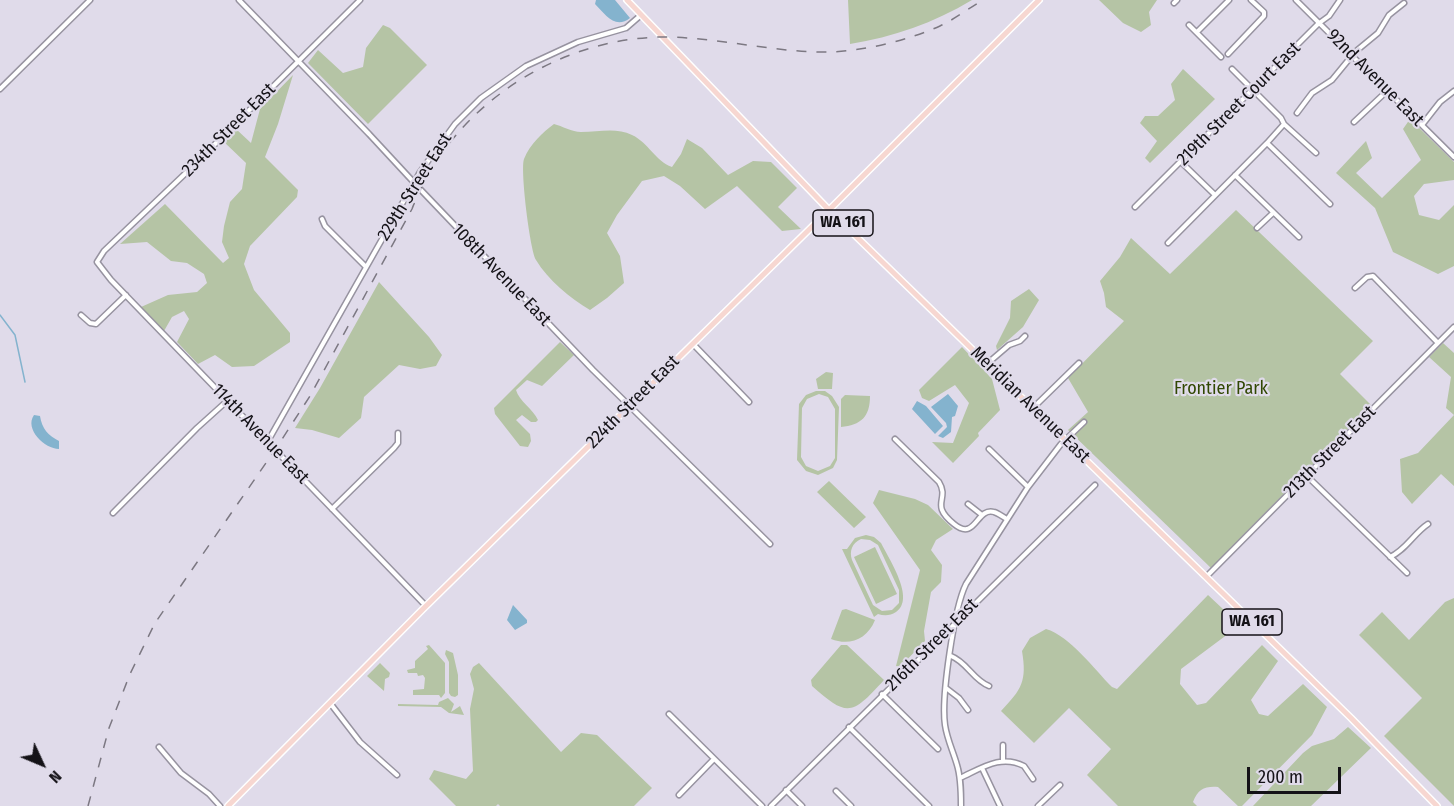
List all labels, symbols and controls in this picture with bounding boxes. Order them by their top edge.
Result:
street label: 92nd Avenue East [1322,25,1428,131]
street label: 219th Street Court East [1173,38,1305,170]
street label: 234th Street East [178,79,280,181]
street label: 229th Street East [373,129,457,245]
road number: WA 161 [813,210,873,236]
street label: 108th Avenue East [447,219,555,331]
street label: Meridian Avenue East [966,342,1094,468]
street label: 224th Street East [582,351,684,453]
park label: Frontier Park [1174,378,1268,400]
street label: 114th Avenue East [207,379,313,489]
street label: 213th Street East [1279,401,1381,503]
street label: 216th Street East [881,594,983,696]
road number: WA 161 [1222,609,1282,635]
north arrow [12,734,72,794]
scale bar [1250,755,1344,793]
text: 200 m [1258,766,1303,788]
text: N [45,767,65,787]

